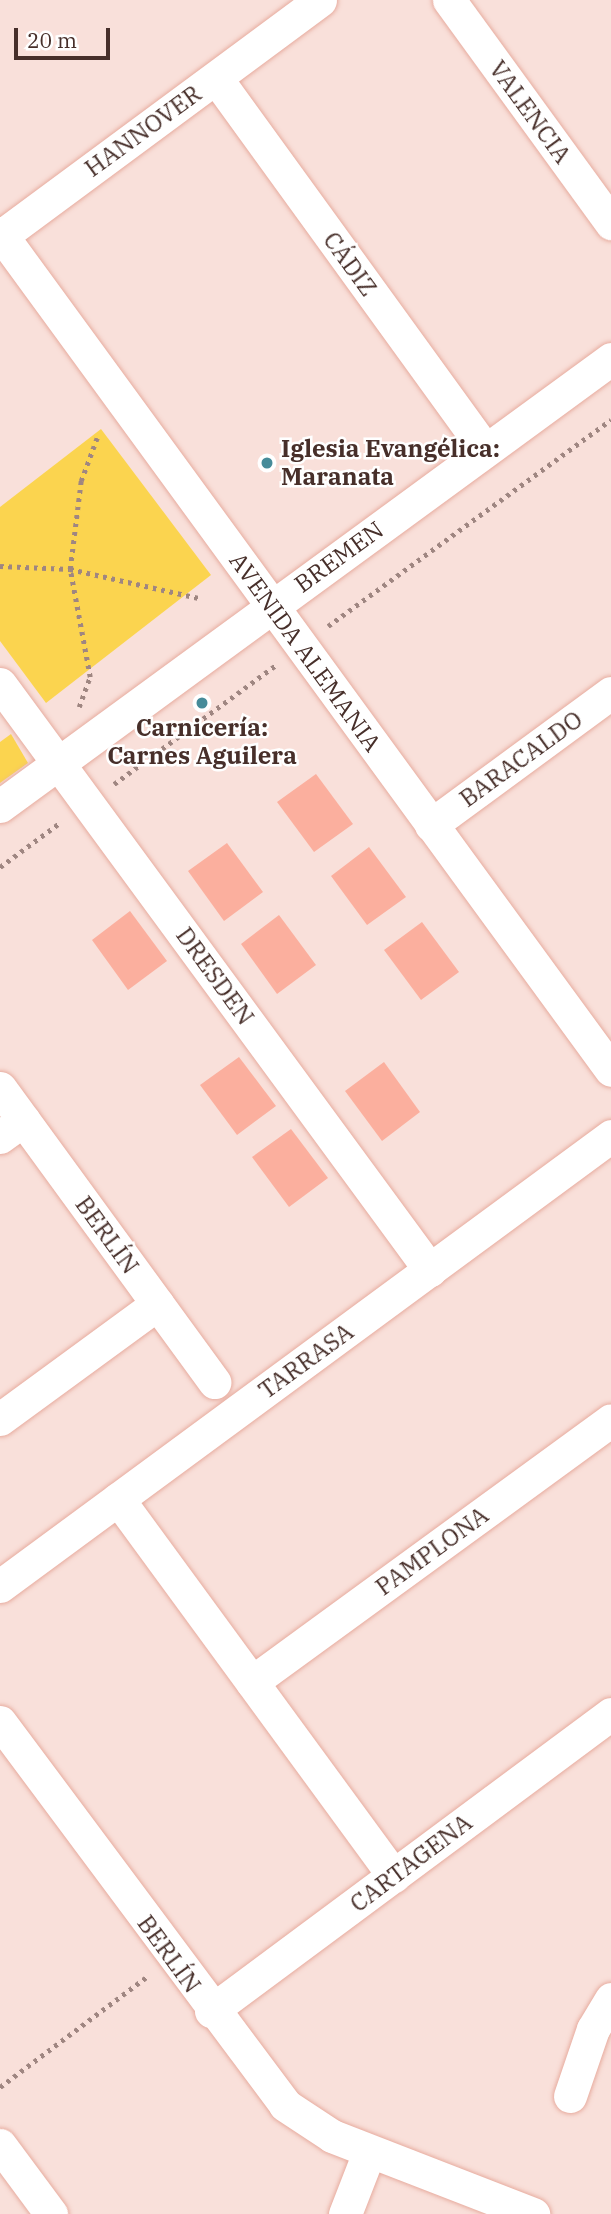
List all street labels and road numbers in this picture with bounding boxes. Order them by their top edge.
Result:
street label: VALENCIA [483,55,577,169]
street label: HANNOVER [79,79,207,183]
street label: CÁDIZ [317,226,383,302]
street label: BREMEN [289,515,389,599]
street label: AVENIDA ALEMANIA [223,547,387,757]
street label: BARACALDO [454,705,588,813]
street label: DRESDEN [170,922,260,1030]
street label: BERLÍN [69,1191,145,1279]
street label: TARRASA [253,1317,359,1405]
street label: PAMPLONA [370,1500,494,1602]
street label: CARTAGENA [344,1808,478,1918]
street label: BERLÍN [131,1910,207,1998]

